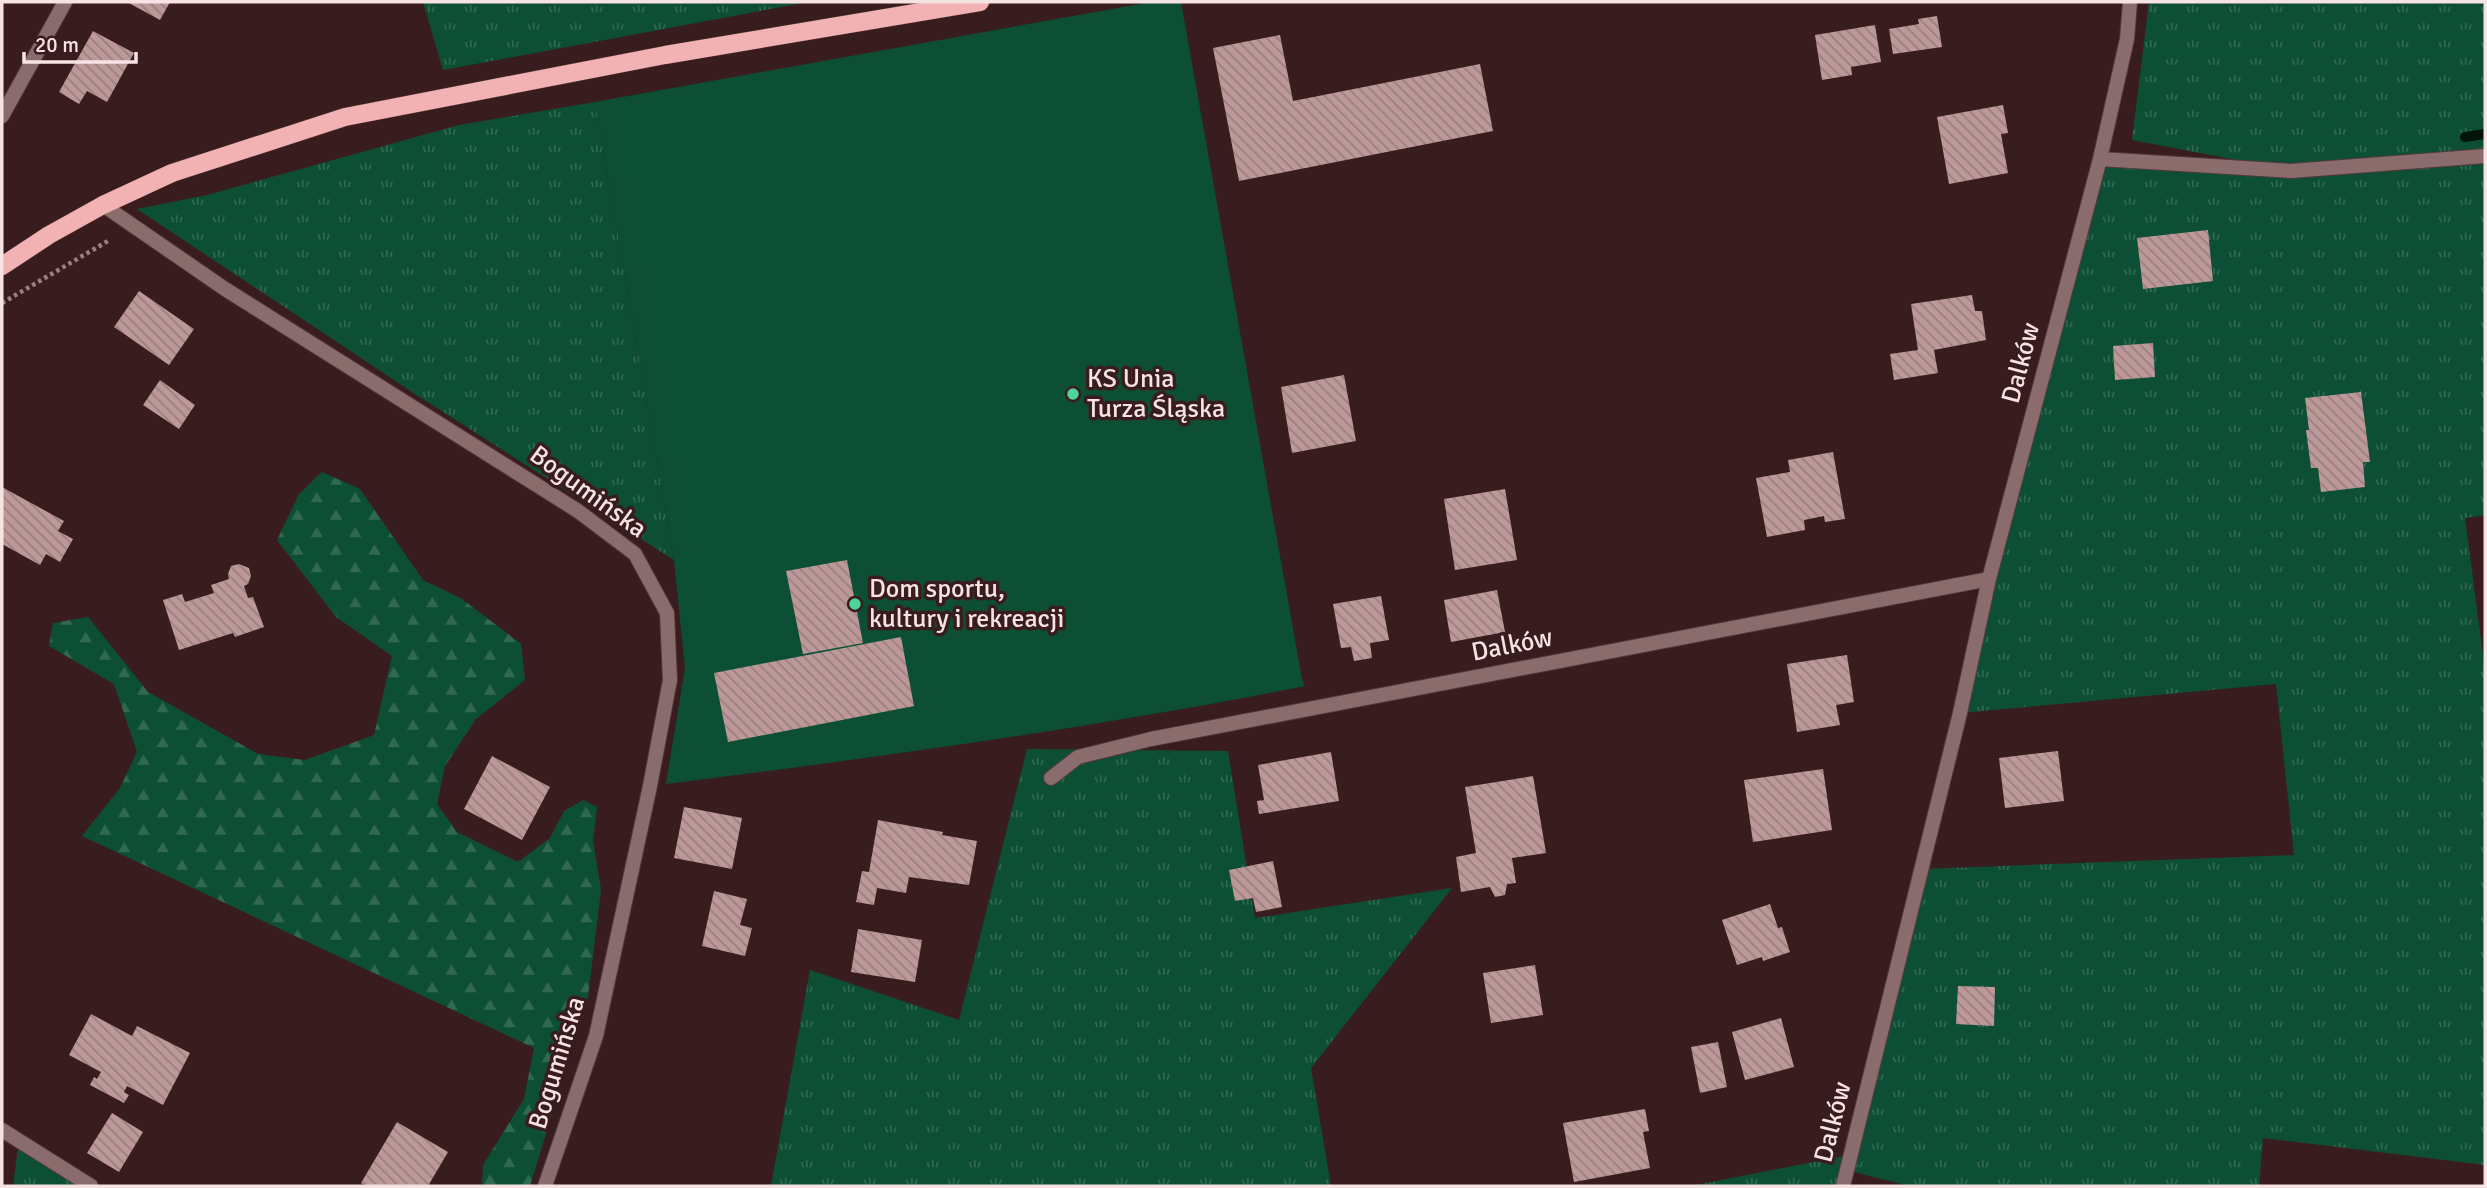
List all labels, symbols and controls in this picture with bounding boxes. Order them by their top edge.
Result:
scale bar [24,21,136,65]
text: 20 m [35,32,79,58]
street label: Dalków [1995,319,2047,407]
place label: KS Unia Turza Śląska [1087,363,1225,425]
marker: KS Unia Turza Śląska [1065,386,1081,402]
street label: Bogumińska [523,439,653,545]
place label: Dom sportu, kultury i rekreacji [869,573,1064,635]
marker: Dom sportu, kultury i rekreacji [847,596,863,612]
street label: Dalków [1469,621,1556,669]
street label: Bogumińska [522,993,592,1133]
street label: Dalków [1808,1078,1858,1166]

